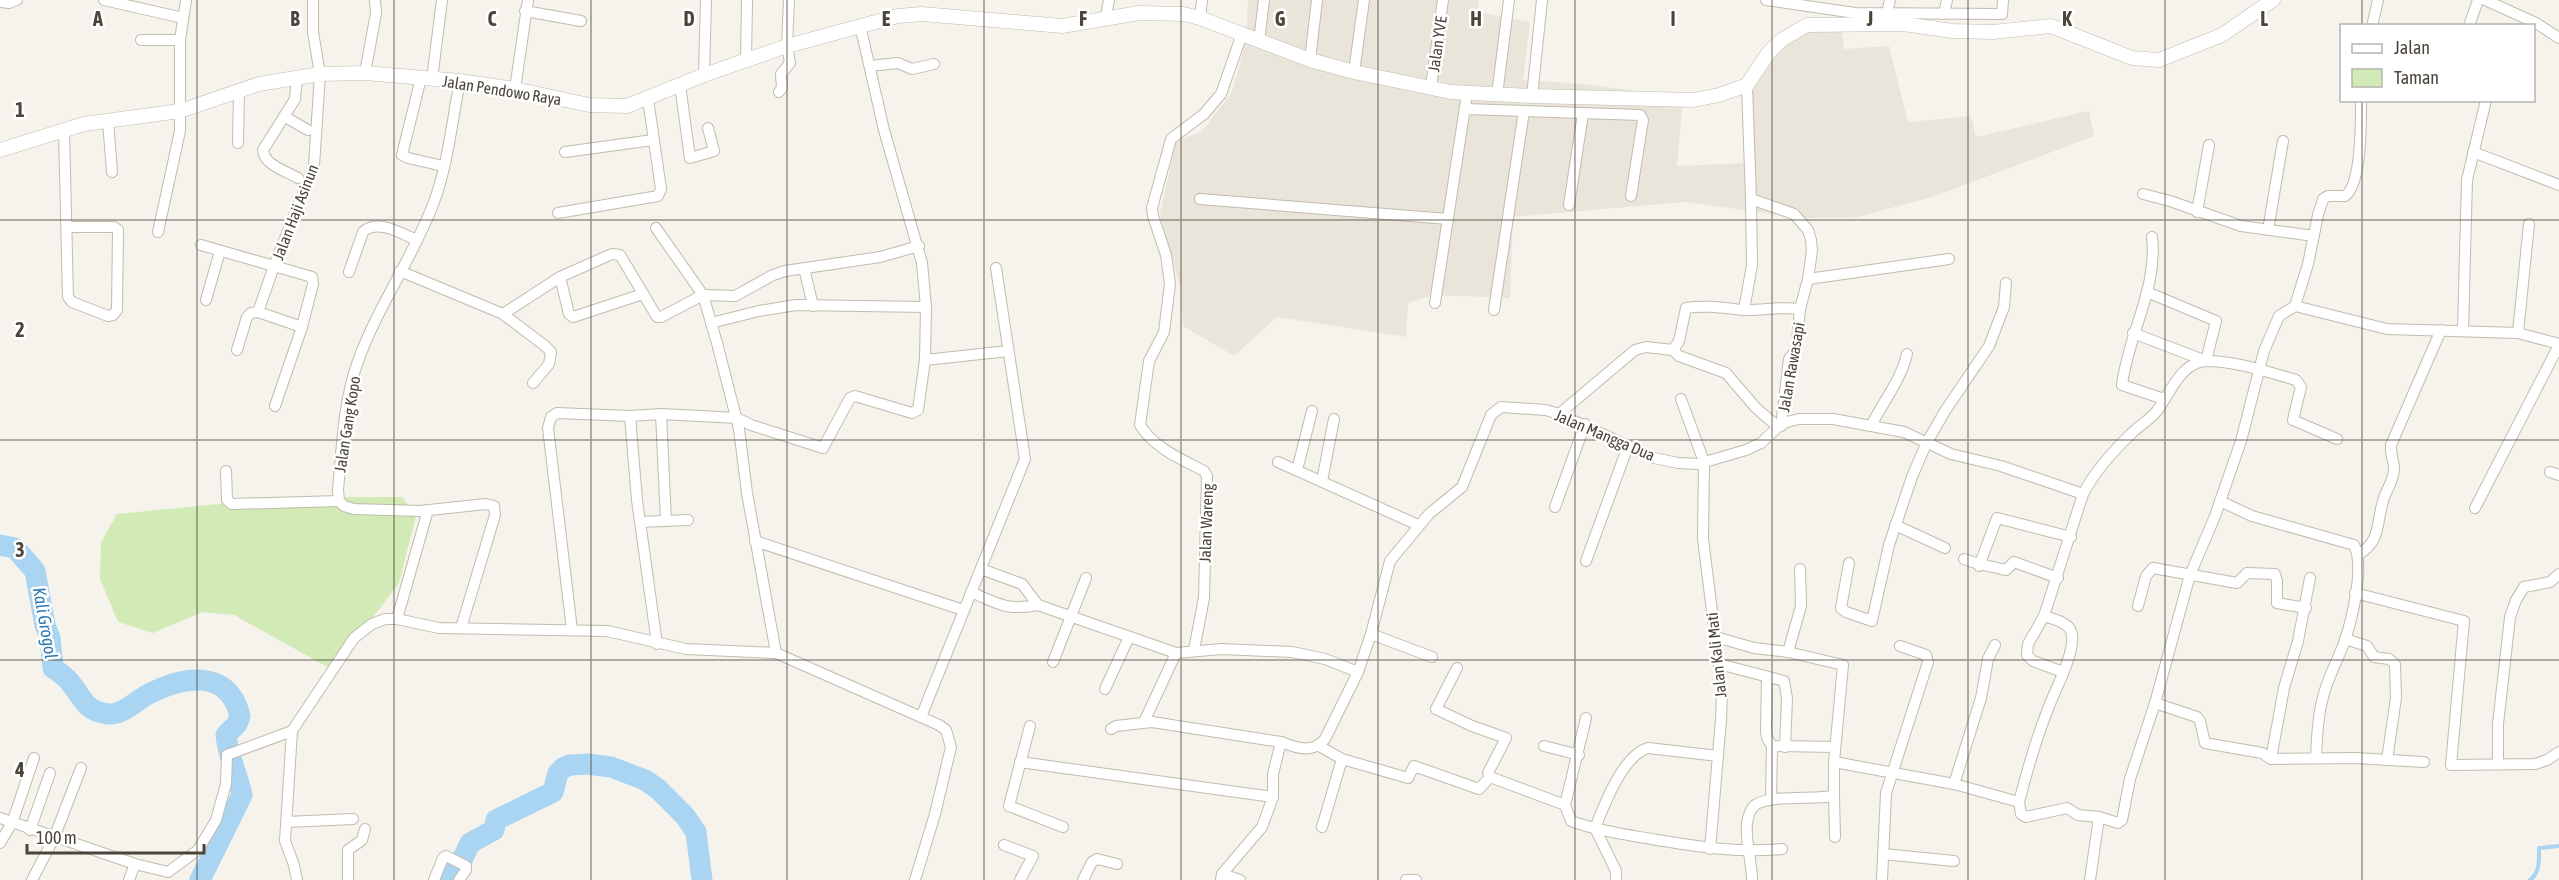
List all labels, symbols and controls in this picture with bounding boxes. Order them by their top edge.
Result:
text: A [92,7,103,30]
text: B [290,7,300,30]
text: C [488,7,497,30]
text: D [683,7,695,30]
text: E [882,7,891,30]
text: F [1079,7,1087,30]
text: G [1275,7,1286,30]
text: H [1470,7,1482,30]
text: I [1670,7,1676,30]
text: J [1866,7,1873,30]
text: K [2062,7,2072,30]
text: L [2260,7,2268,30]
street label: Jalan YVE [1424,15,1450,73]
legend [2340,24,2535,102]
text: Jalan [2394,37,2430,58]
text: Taman [2394,67,2439,88]
street label: Jalan Pendowo Raya [441,72,563,109]
text: 1 [15,98,25,121]
street label: Jalan Haji Asinun [269,162,322,263]
text: 2 [15,318,25,341]
street label: Jalan Rawasapi [1774,321,1809,413]
street label: Jalan Gang Kopo [331,375,364,474]
street label: Jalan Mangga Dua [1552,406,1658,465]
street label: Jalan Wareng [1196,483,1217,563]
text: 3 [15,538,25,561]
water label: Kali Grogol [29,585,62,660]
street label: Jalan Kali Mati [1703,611,1729,699]
text: 4 [14,758,25,781]
scale bar [27,817,204,855]
text: 100 m [36,827,77,848]

